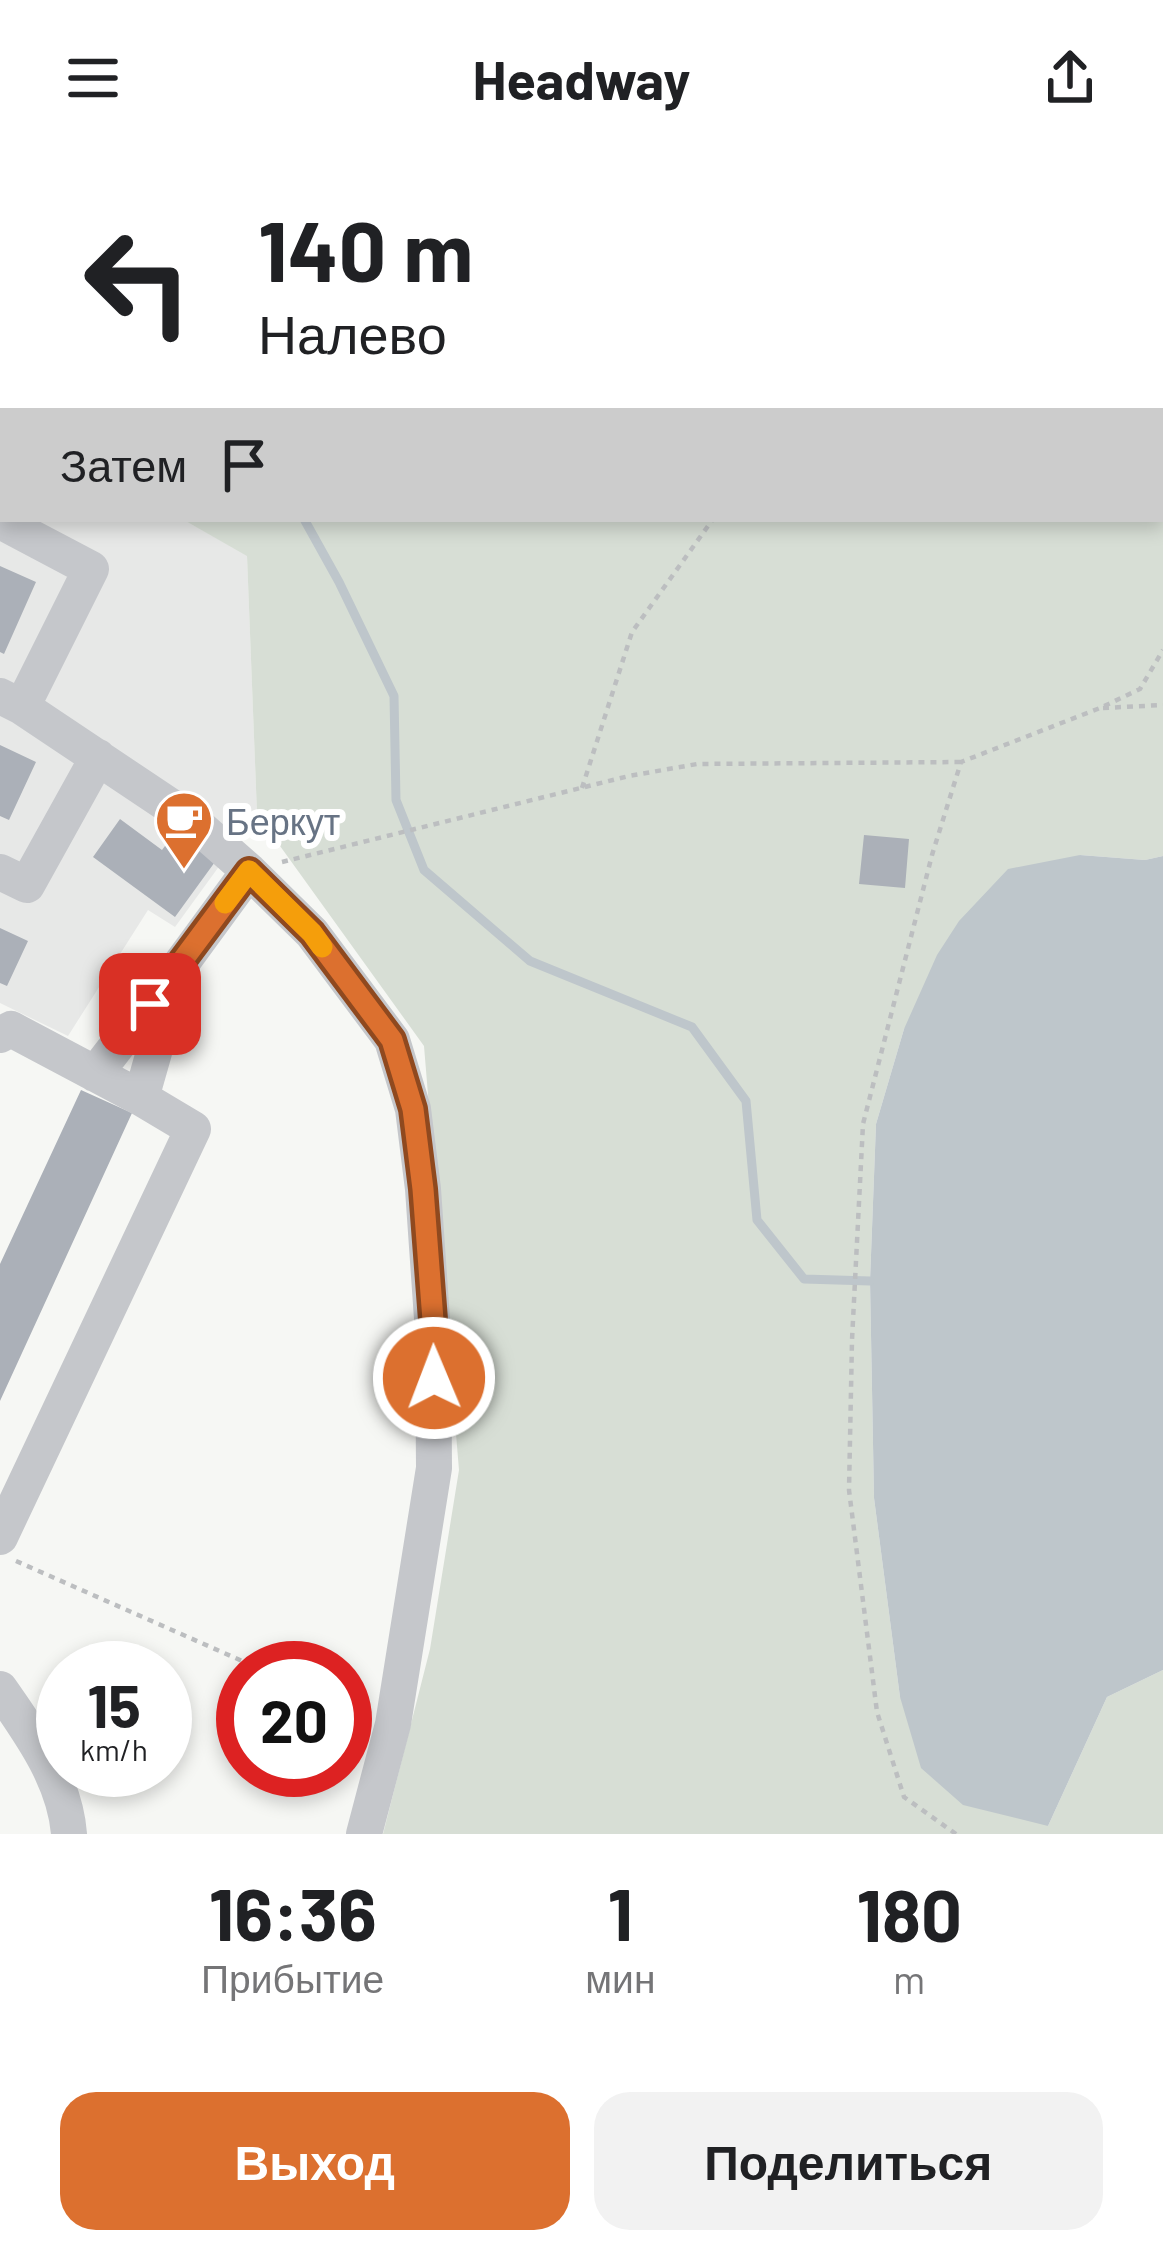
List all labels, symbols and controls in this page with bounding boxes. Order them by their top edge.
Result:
icon: menu [60,45,126,111]
icon: share [1037,45,1103,111]
text: Headway [473,46,691,111]
text: 140 m [258,198,473,299]
icon: left [60,204,216,360]
text: Налево [258,300,447,365]
icon: arrive [211,432,277,498]
text: Затем [60,437,187,491]
cafe icon: Беркут [153,789,215,871]
place label: Беркут [226,799,340,843]
pin [99,953,201,1055]
icon: arrive [117,971,183,1037]
position arrow [371,1315,497,1441]
speed limit sign: 20 [216,1641,372,1797]
text: 15 [87,1668,141,1740]
text: km/h [80,1731,148,1767]
text: 16:36 [209,1869,377,1955]
text: 1 [608,1869,633,1955]
text: 180 [856,1870,962,1956]
text: Прибытие [201,1954,384,2001]
text: мин [585,1954,655,2001]
text: m [893,1955,925,2002]
button: Выход [60,2092,570,2230]
button: Поделиться [594,2092,1103,2230]

